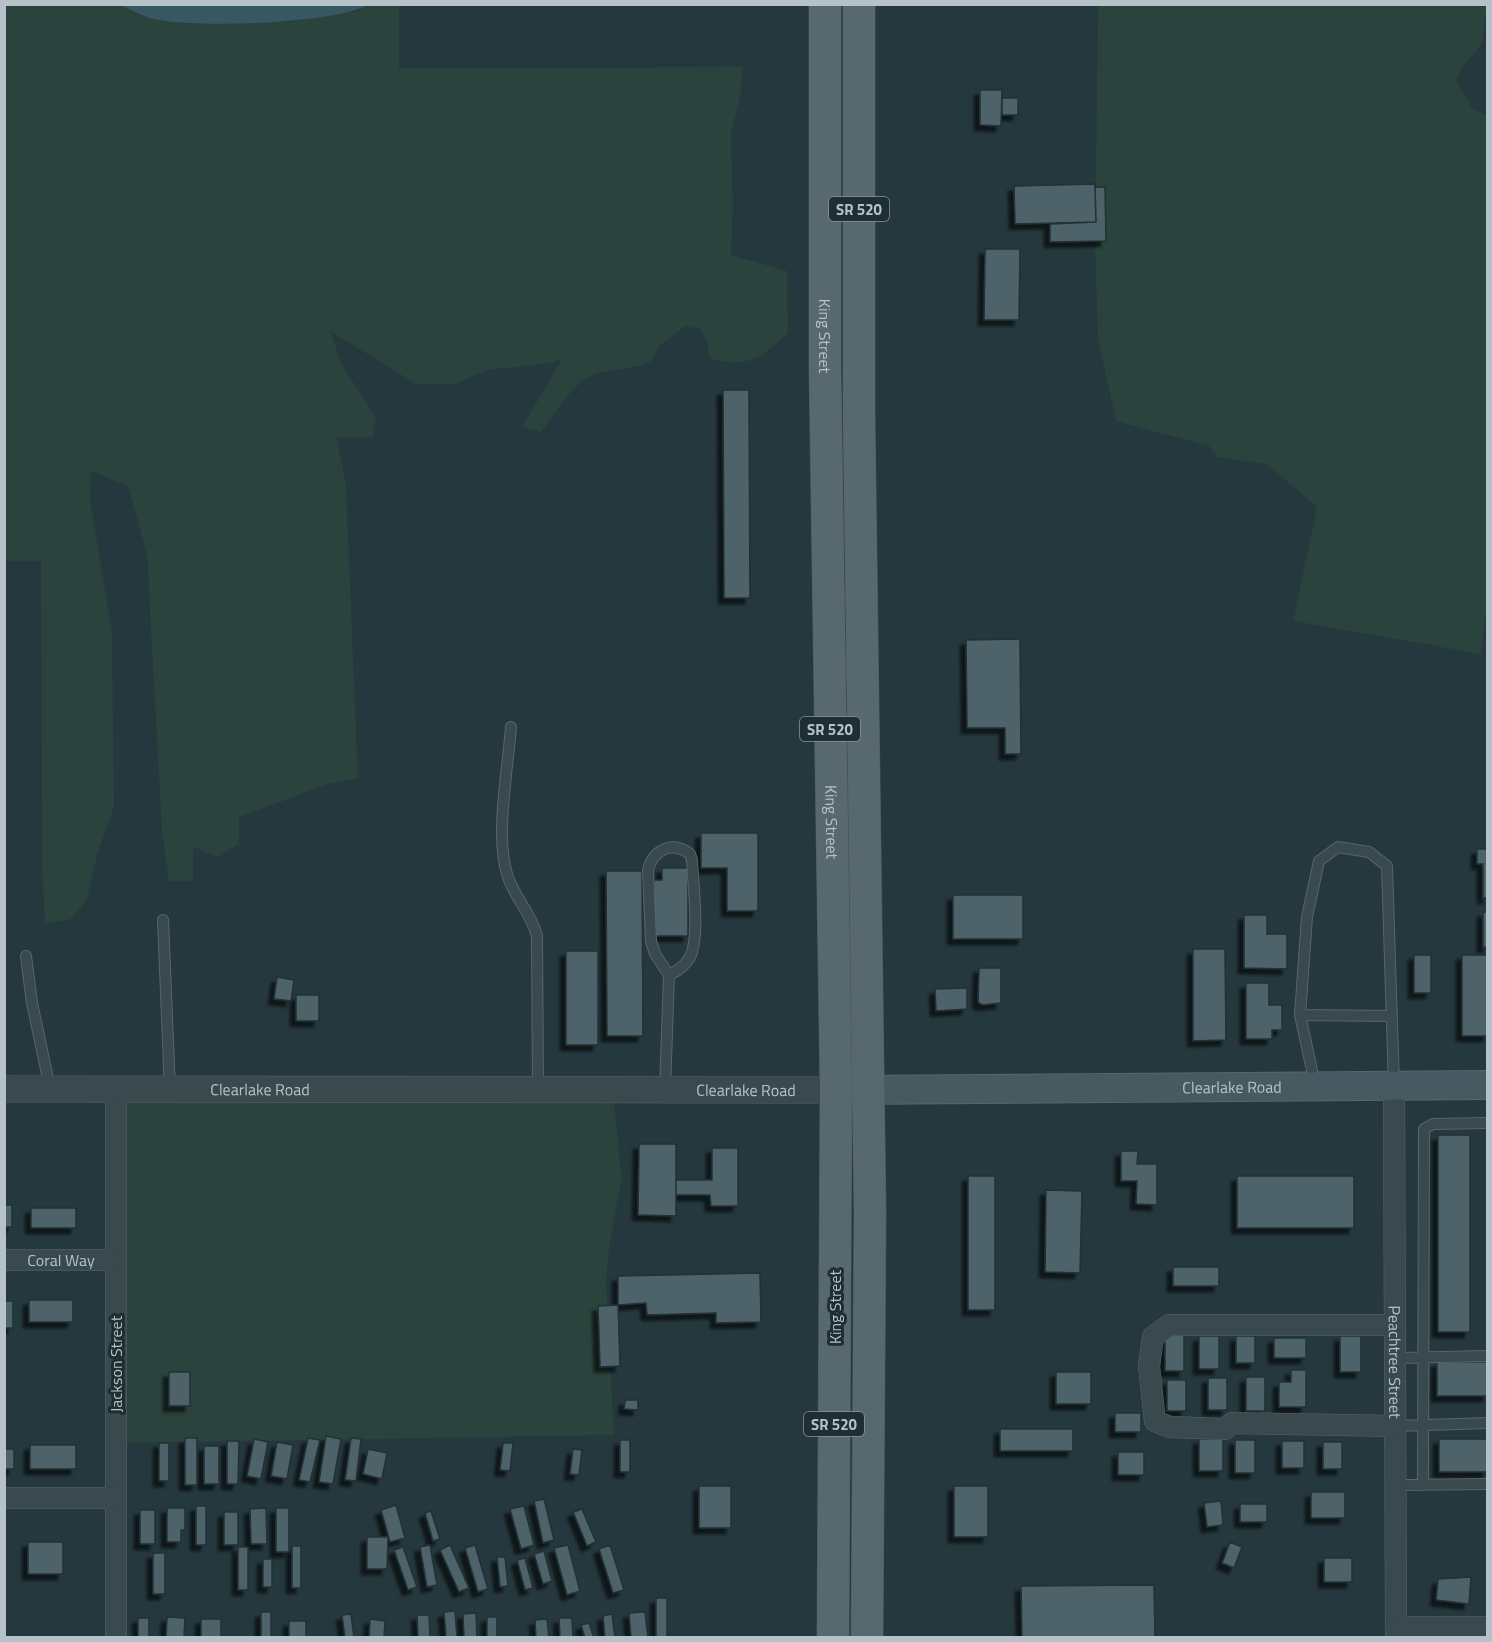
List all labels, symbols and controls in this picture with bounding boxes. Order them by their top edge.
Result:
road number: SR 520 [829,197,889,221]
street label: King Street [813,299,837,374]
road number: SR 520 [800,717,860,741]
street label: King Street [819,785,844,860]
street label: Clearlake Road [1182,1075,1282,1099]
street label: Clearlake Road [210,1077,310,1101]
street label: Clearlake Road [696,1078,796,1102]
street label: Coral Way [27,1248,95,1272]
street label: King Street [823,1270,847,1344]
street label: Peachtree Street [1383,1305,1407,1419]
street label: Jackson Street [104,1315,128,1412]
road number: SR 520 [804,1412,864,1436]

